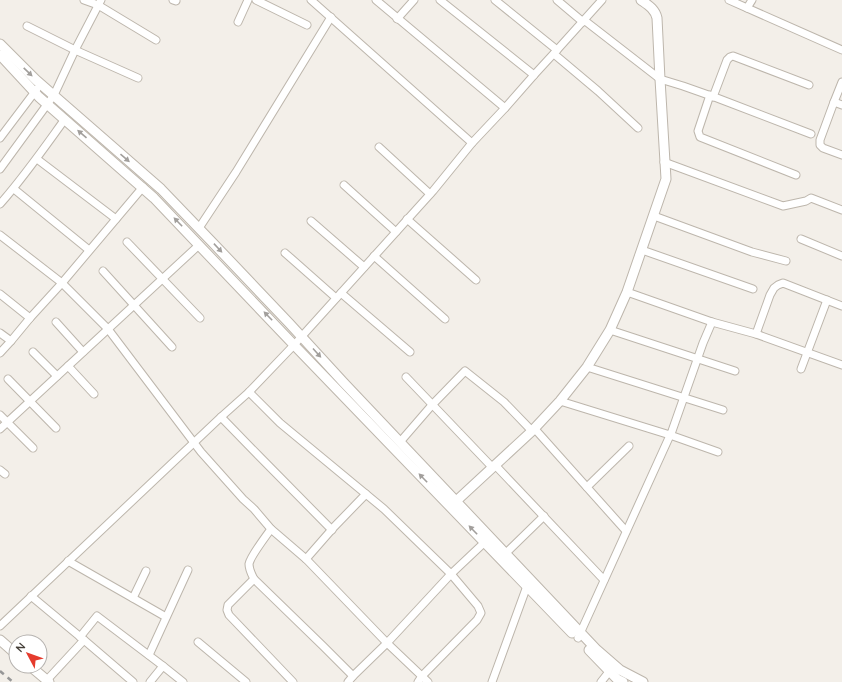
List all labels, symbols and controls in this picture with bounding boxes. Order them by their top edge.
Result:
one-way arrow [23,67,33,77]
one-way arrow [77,130,88,139]
one-way arrow [120,153,130,163]
one-way arrow [173,217,183,227]
one-way arrow [214,243,223,253]
one-way arrow [263,311,272,322]
one-way arrow [312,348,321,359]
one-way arrow [418,473,428,483]
one-way arrow [468,525,478,535]
north arrow [8,634,48,674]
text: N [13,640,28,655]

